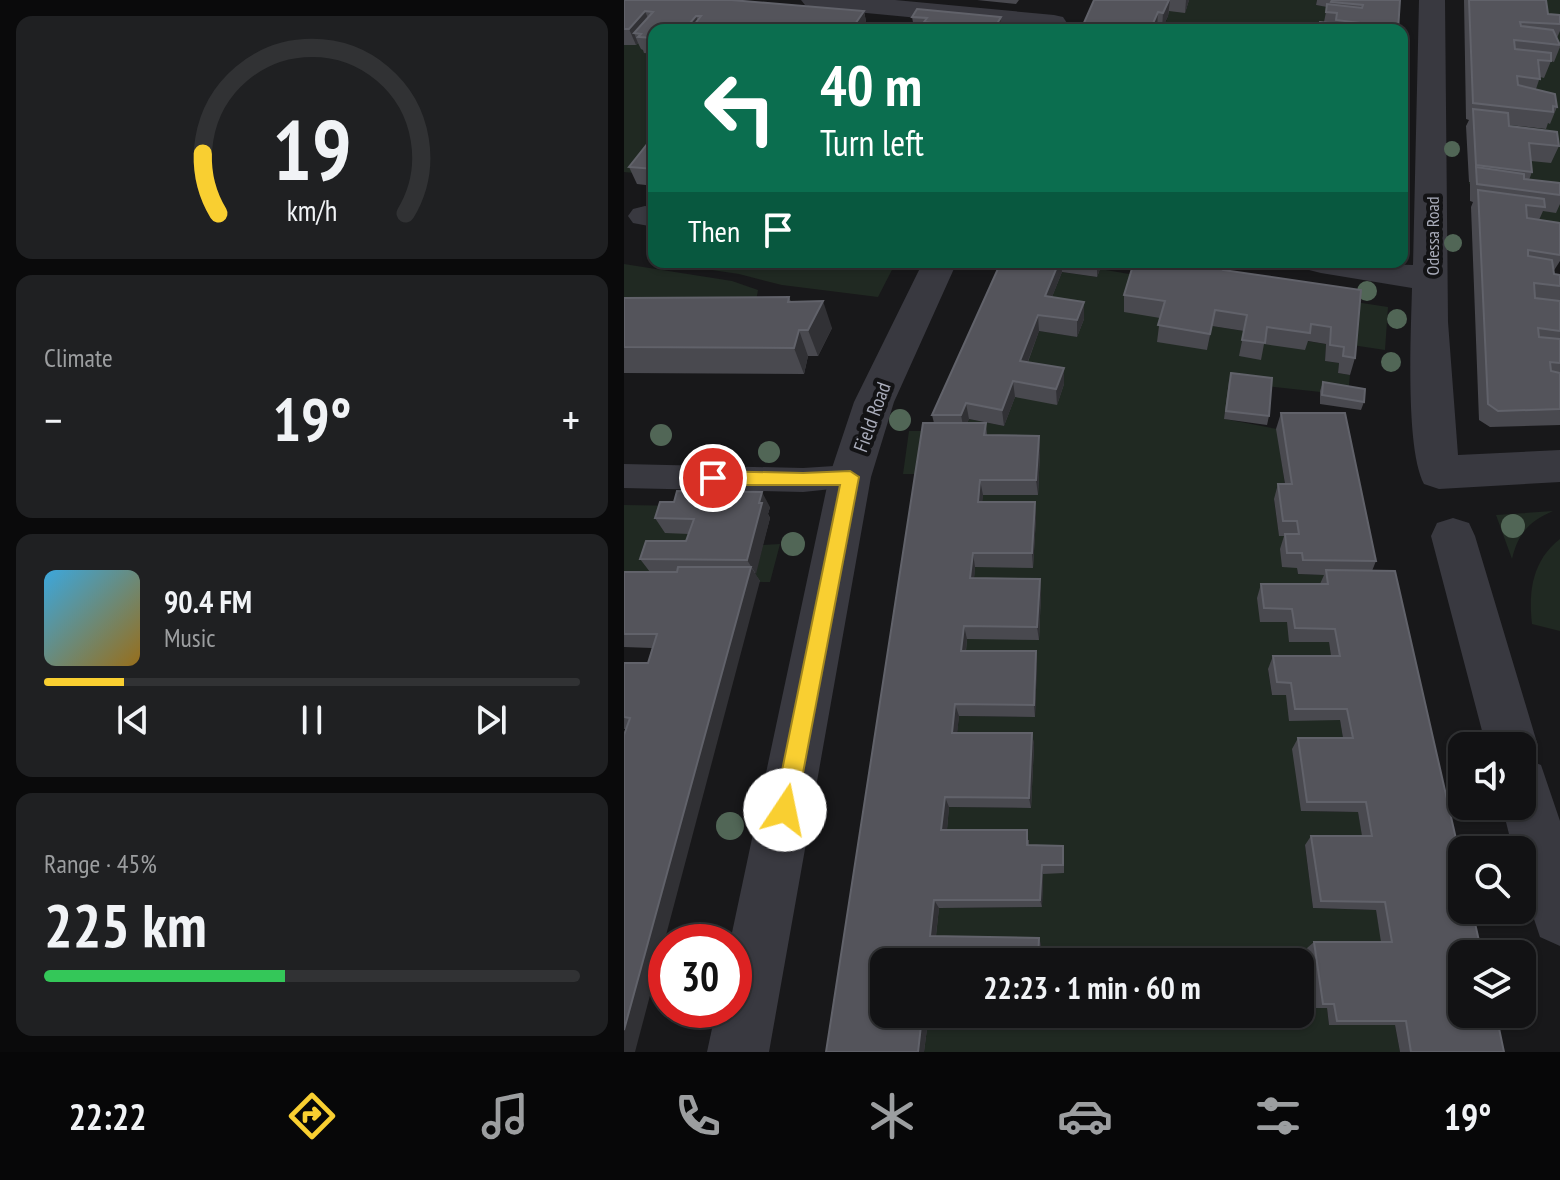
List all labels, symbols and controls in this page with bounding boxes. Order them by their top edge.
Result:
text: 40 m [820,49,922,121]
icon: left [688,56,792,160]
text: 19 [272,94,352,202]
text: Turn left [820,119,924,166]
text: km/h [287,192,337,229]
street label: Odessa Road [1421,196,1444,276]
icon: arrive [756,208,800,252]
text: Then [688,211,740,250]
text: Climate [44,341,113,374]
street label: Field Road [847,378,897,456]
text: 19° [272,380,352,458]
text: − [44,391,62,448]
text: + [562,391,580,448]
pin [679,444,747,512]
icon: arrive [691,456,735,500]
text: 90.4 FM [164,582,252,621]
text: Music [164,621,216,654]
icon: previous [111,698,155,742]
icon: pause [290,698,334,742]
icon: next [469,698,513,742]
map controls [1448,732,1536,1028]
button: sound [1448,732,1536,820]
position arrow [743,768,827,852]
button: search [1448,836,1536,924]
text: Range · 45% [44,847,157,880]
text: 225 km [44,886,207,964]
speed limit sign: 30 [648,924,752,1028]
button: layers [1448,940,1536,1028]
text: 22:23 · 1 min · 60 m [983,968,1201,1007]
icon: directions [284,1088,340,1144]
icon: music [477,1088,533,1144]
icon: phone [670,1088,726,1144]
icon: climate [864,1088,920,1144]
icon: car [1057,1088,1113,1144]
icon: filters [1250,1088,1306,1144]
text: 22:22 [69,1093,147,1140]
text: 19° [1444,1093,1491,1140]

